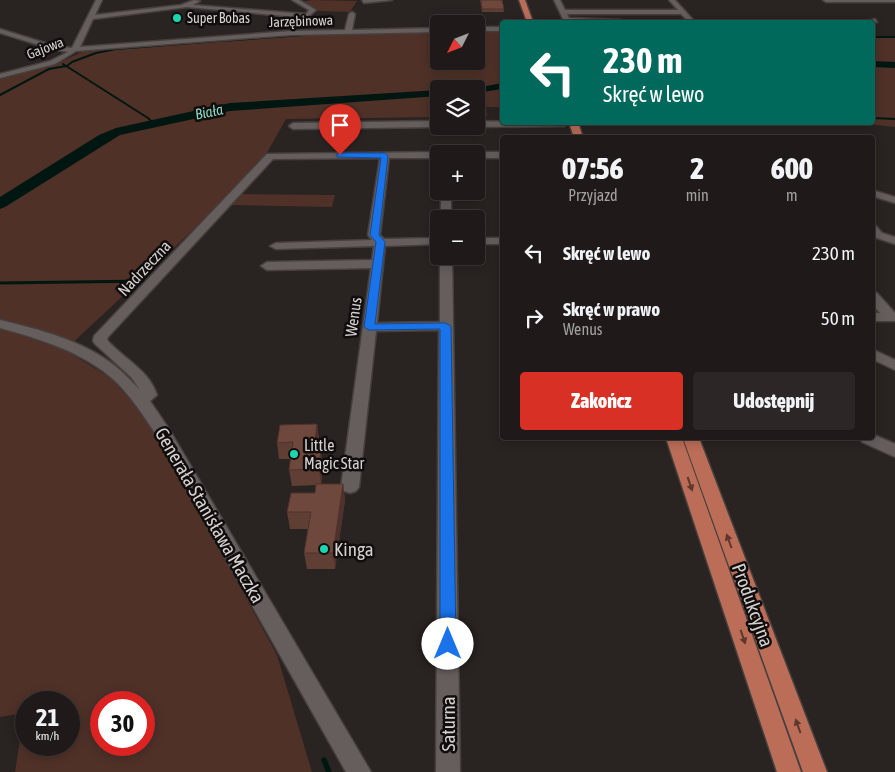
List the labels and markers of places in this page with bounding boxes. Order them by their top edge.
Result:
place label: Super Bobas [187,10,250,26]
marker: Super Bobas [171,12,183,24]
pin [319,104,361,155]
place label: Little Magic Star [304,436,365,473]
marker: Little Magic Star [288,448,300,460]
place label: Kinga [334,538,374,560]
marker: Kinga [318,543,330,555]

